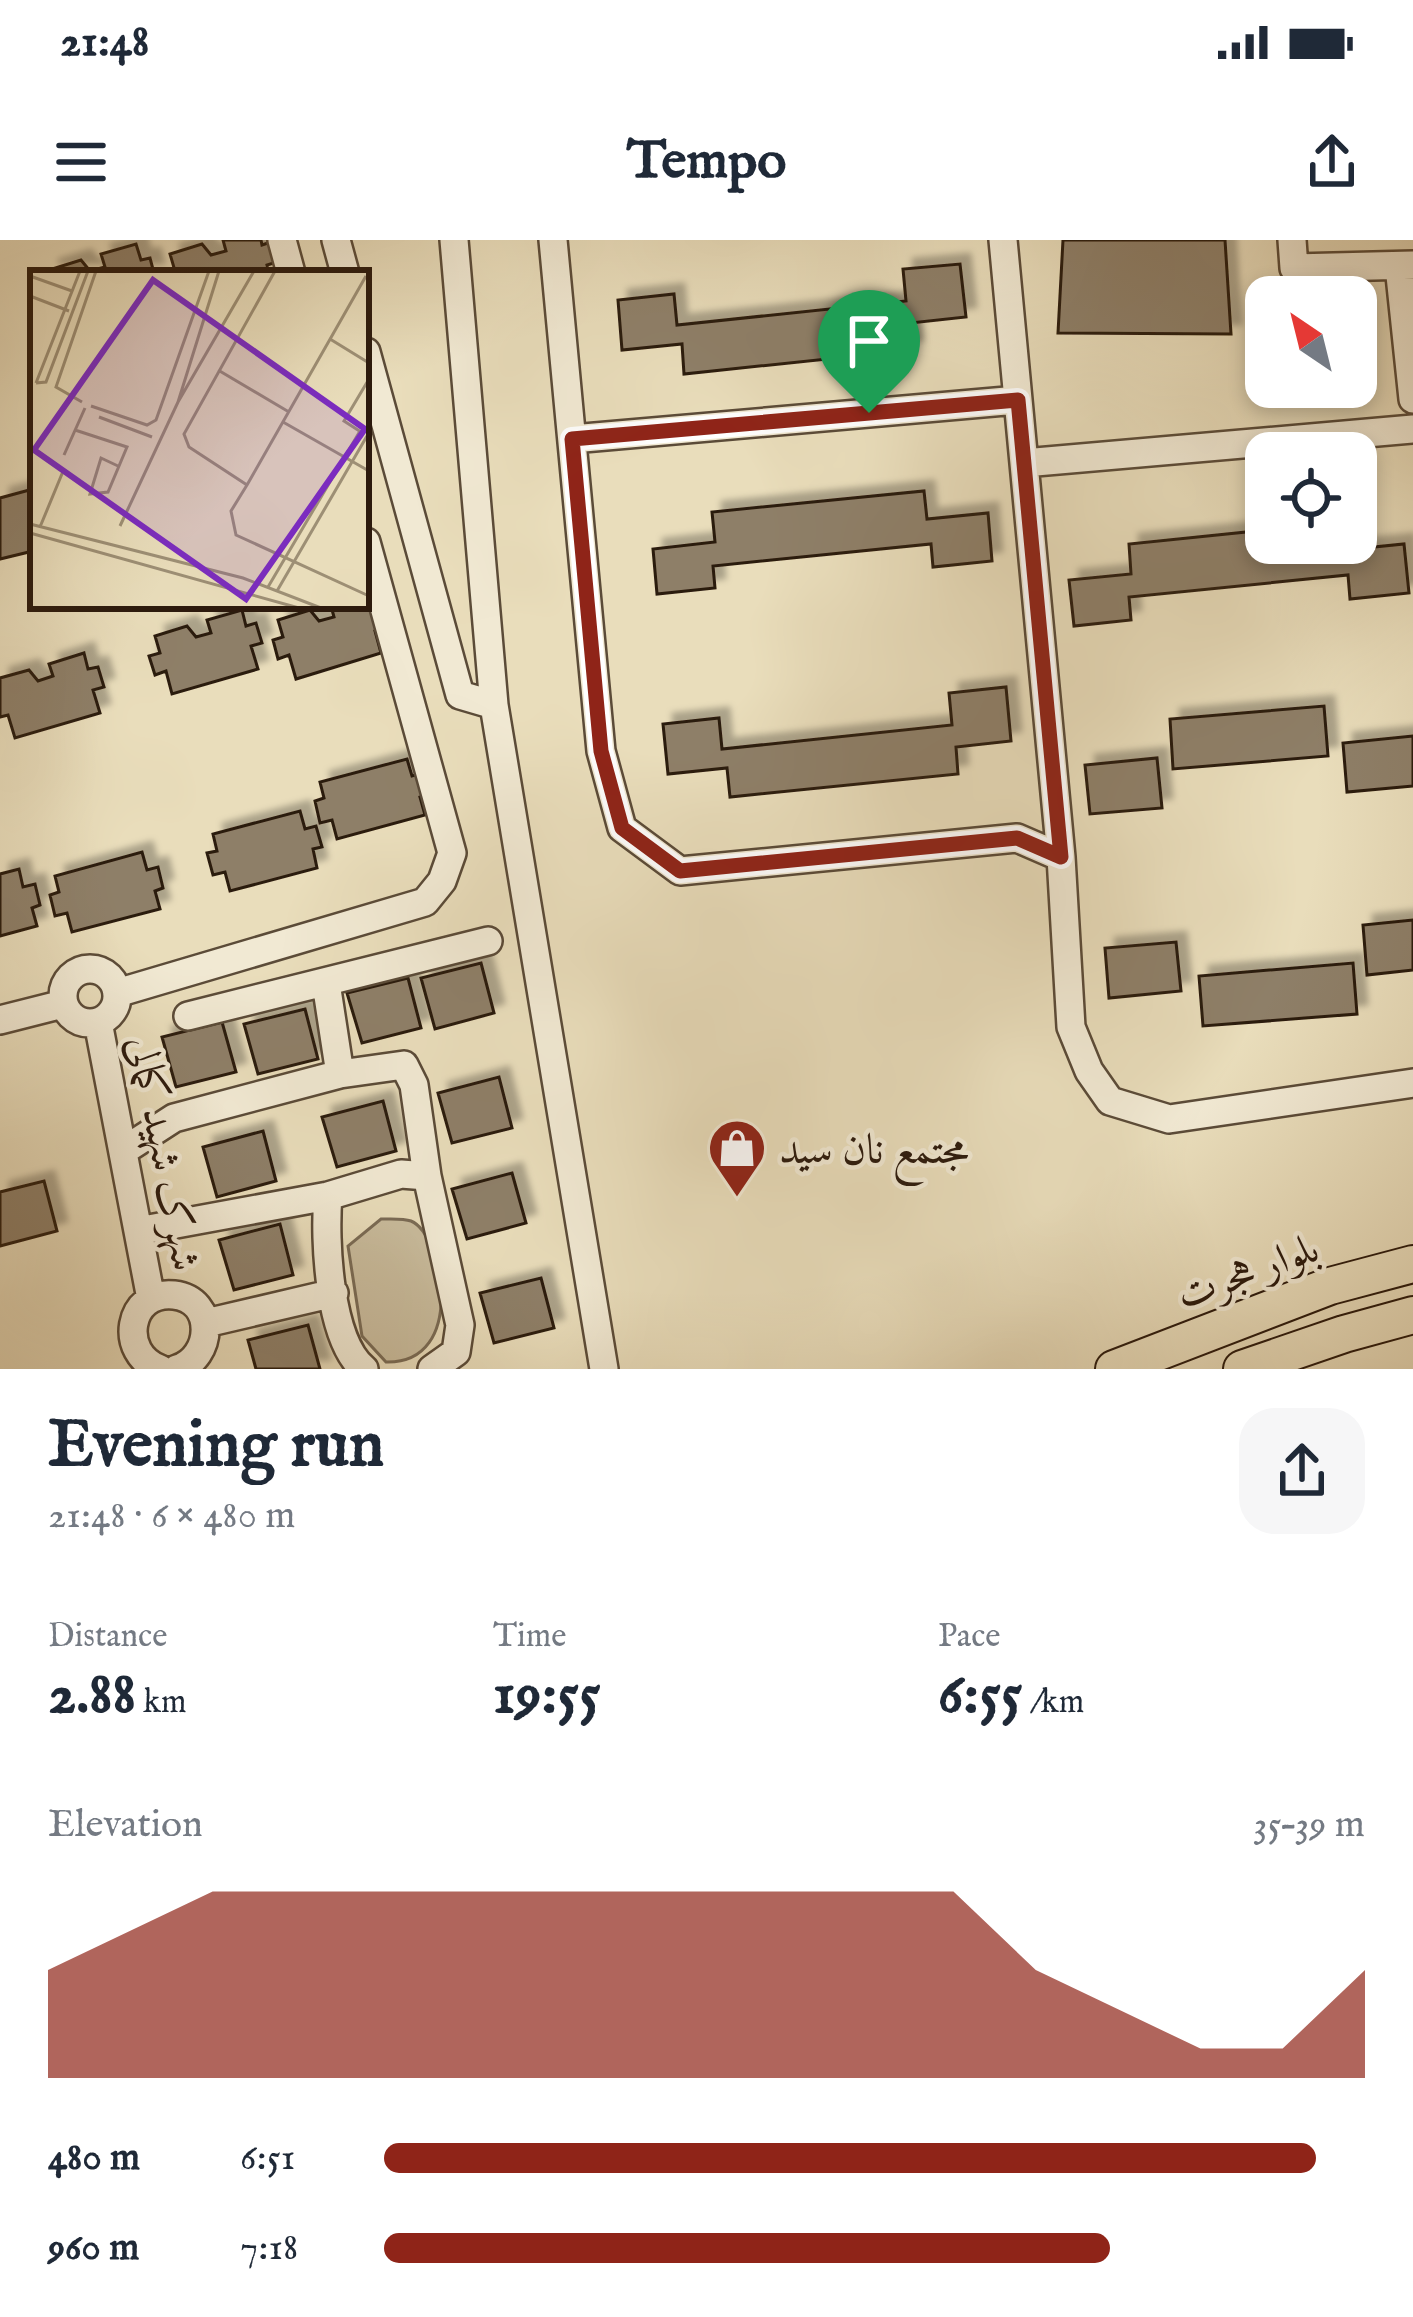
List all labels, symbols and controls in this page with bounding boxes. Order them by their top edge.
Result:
text: 21:48 [60,14,149,71]
text: Tempo [627,128,786,197]
icon: menu [48,129,114,195]
icon: share [1299,129,1365,195]
inset map [30,270,369,609]
north arrow [1245,276,1377,408]
map controls [1245,276,1377,564]
pin [818,290,920,413]
icon: arrive [836,308,902,374]
button: locate [1245,432,1377,564]
street label: شهرک شهید کمالی [114,1032,211,1276]
shop icon: مجتمع نان سید [706,1117,768,1199]
place label: مجتمع نان سید [779,1125,969,1186]
street label: بلوار هجرت [1170,1223,1327,1323]
text: Evening run [48,1405,384,1489]
button: share [1239,1408,1365,1534]
text: 21:48 · 6 × 480 m [48,1492,295,1541]
text: Distance [48,1616,167,1658]
text: Time [493,1616,566,1658]
text: Pace [938,1616,1000,1658]
text: 2.88 [48,1658,136,1734]
text: 19:55 [493,1658,601,1734]
text: 6:55 [938,1658,1023,1734]
text: km [136,1682,186,1724]
text: /km [1023,1682,1084,1724]
text: Elevation [48,1801,203,1850]
text: 35–39 m [1253,1801,1365,1850]
text: 480 m [48,2134,140,2183]
text: 6:51 [240,2134,295,2183]
text: 960 m [48,2224,139,2273]
text: 7:18 [240,2224,298,2273]

